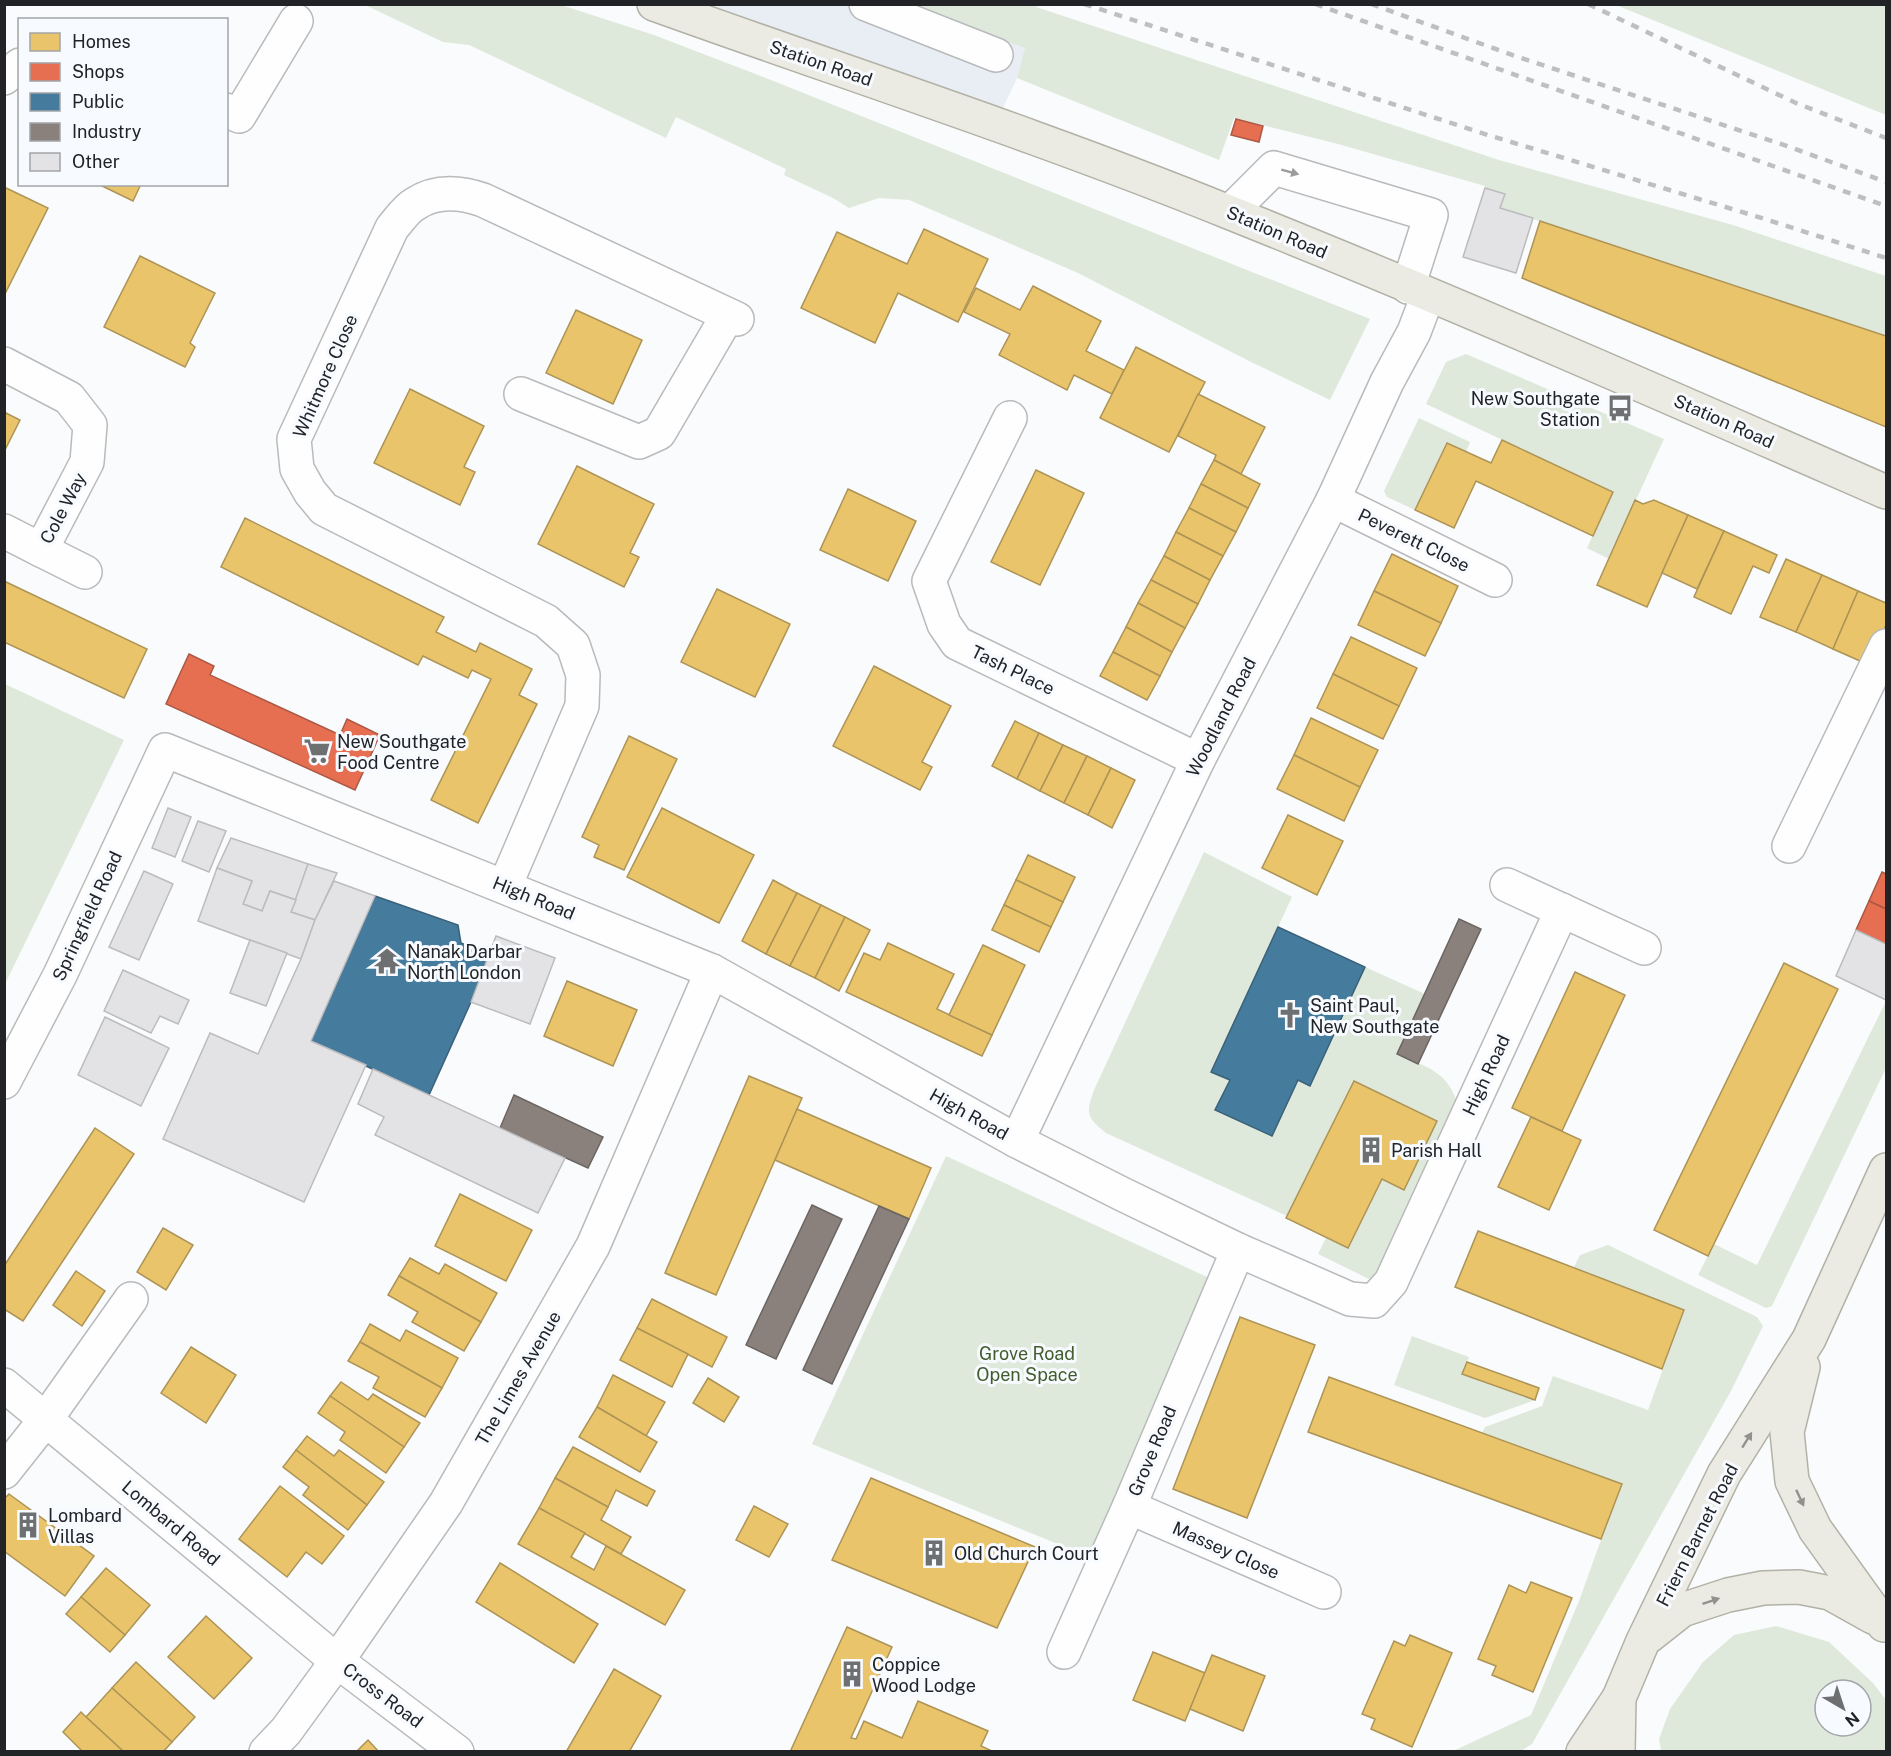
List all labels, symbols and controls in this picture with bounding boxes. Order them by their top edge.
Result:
legend [18,18,228,186]
text: Homes [72,31,131,52]
street label: Station Road [767,36,875,90]
text: Shops [72,61,124,82]
text: Public [72,91,124,112]
text: Industry [72,121,142,142]
text: Other [72,151,120,172]
one-way arrow [1281,168,1299,177]
street label: Station Road [1224,201,1330,263]
street label: Whitmore Close [288,311,362,441]
place label: New Southgate Station [1471,388,1600,430]
street label: Station Road [1671,390,1777,452]
bus stop icon: New Southgate Station [1605,393,1635,423]
street label: Cole Way [36,469,91,547]
street label: Peverett Close [1355,504,1473,576]
street label: Tash Place [968,641,1058,699]
street label: Woodland Road [1182,654,1260,780]
place label: New Southgate Food Centre [337,731,466,773]
supermarket icon: New Southgate Food Centre [302,736,332,766]
street label: Springfield Road [48,848,126,984]
street label: High Road [490,872,578,924]
place label: Nanak Darbar North London [407,941,522,983]
temple icon: Nanak Darbar North London [372,946,402,976]
place label: Saint Paul, New Southgate [1310,995,1439,1037]
church icon: Saint Paul, New Southgate [1275,1000,1305,1030]
street label: High Road [1458,1031,1514,1119]
street label: High Road [926,1084,1012,1144]
building icon: Parish Hall [1356,1135,1386,1165]
place label: Parish Hall [1391,1140,1482,1161]
street label: The Limes Avenue [471,1307,565,1449]
park label: Grove Road Open Space [976,1343,1078,1385]
street label: Grove Road [1124,1403,1180,1499]
one-way arrow [1741,1432,1752,1448]
street label: Friern Barnet Road [1652,1460,1742,1610]
street label: Lombard Road [118,1476,224,1570]
one-way arrow [1795,1489,1804,1506]
place label: Lombard Villas [48,1505,122,1547]
building icon: Lombard Villas [13,1510,43,1540]
street label: Massey Close [1169,1517,1283,1583]
building icon: Old Church Court [919,1538,949,1568]
place label: Old Church Court [954,1543,1099,1564]
one-way arrow [1702,1596,1720,1605]
place label: Coppice Wood Lodge [872,1654,976,1696]
street label: Cross Road [339,1658,427,1732]
building icon: Coppice Wood Lodge [837,1659,867,1689]
north arrow [1813,1678,1873,1738]
text: N [1841,1708,1863,1731]

